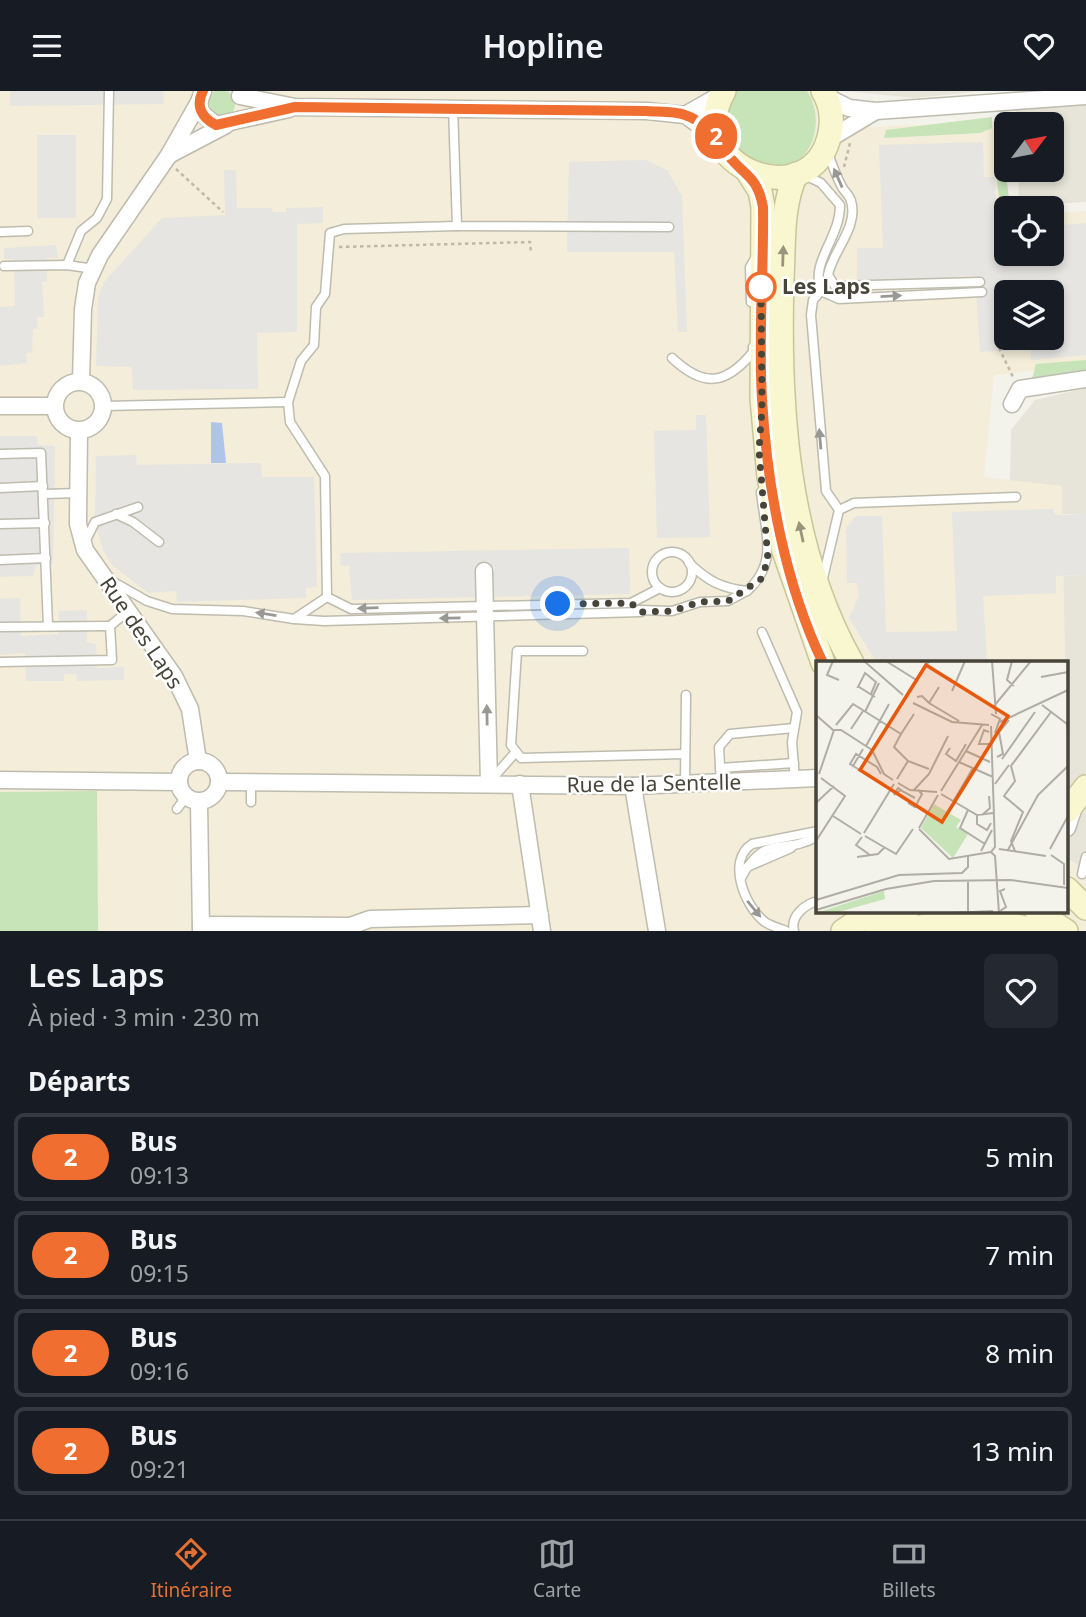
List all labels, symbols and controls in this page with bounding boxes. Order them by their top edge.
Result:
text: Hopline [482,24,604,67]
icon: menu [28,27,66,65]
icon: heart [1020,27,1058,65]
north arrow [994,112,1064,182]
map controls [994,112,1064,350]
line badge: 2 [693,113,739,159]
text: 2 [709,119,723,152]
one-way arrow [832,168,844,188]
button: locate [994,196,1064,266]
one-way arrow [778,245,789,267]
marker: Les Laps [746,272,776,302]
place label: Les Laps [782,272,870,300]
button: layers [994,280,1064,350]
one-way arrow [880,291,902,302]
one-way arrow [814,428,825,450]
one-way arrow [795,521,806,543]
street label: Rue des Laps [94,571,190,694]
your location [540,586,575,621]
one-way arrow [357,603,379,614]
one-way arrow [254,608,276,619]
one-way arrow [439,612,461,624]
inset map [816,661,1068,913]
one-way arrow [481,704,493,726]
street label: Rue de la Sentelle [566,767,742,799]
one-way arrow [746,901,761,918]
text: Les Laps [28,952,164,997]
button: heart [984,954,1058,1028]
text: À pied · 3 min · 230 m [28,1001,260,1033]
text: Départs [28,1063,131,1099]
text: Bus [130,1123,177,1159]
text: 5 min [985,1139,1054,1175]
text: 2 [64,1140,77,1173]
text: 09:13 [130,1159,189,1191]
text: Bus [130,1221,177,1257]
text: 7 min [985,1237,1054,1273]
text: 2 [64,1238,77,1271]
text: 09:15 [130,1257,189,1289]
text: Bus [130,1319,177,1355]
text: 8 min [985,1335,1054,1371]
text: 2 [64,1336,77,1369]
text: 09:16 [130,1355,189,1387]
text: Bus [130,1417,177,1453]
text: 13 min [970,1433,1054,1469]
text: 2 [64,1434,77,1467]
text: 09:21 [130,1453,189,1485]
tab: Itinéraire [150,1535,232,1603]
tab: Carte [533,1535,581,1603]
tab: Billets [882,1535,936,1603]

